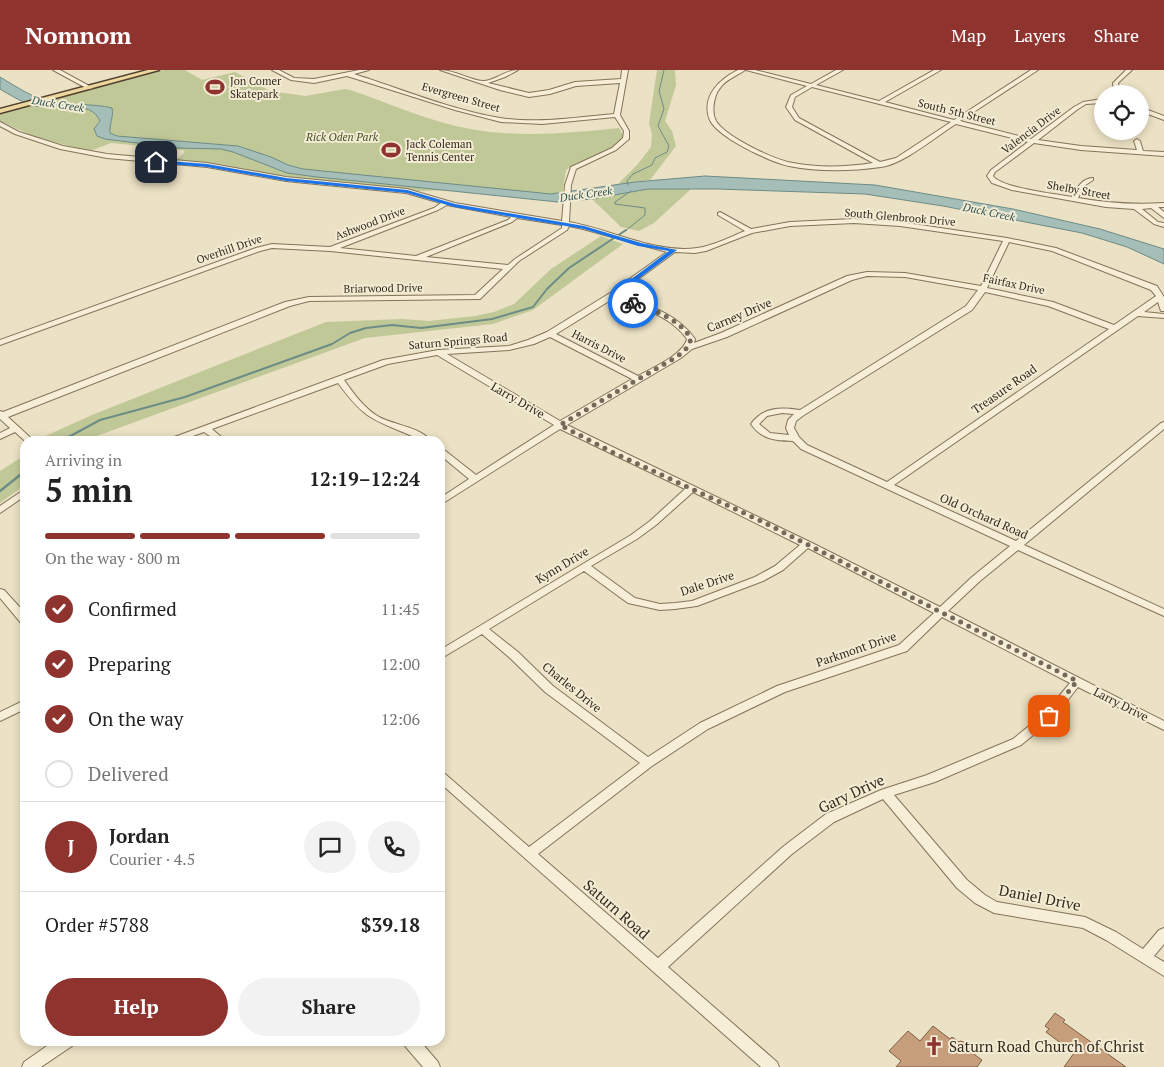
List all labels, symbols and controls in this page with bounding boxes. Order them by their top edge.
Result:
text: Nomnom [25,19,132,51]
text: Map [951,23,986,47]
text: Layers [1014,23,1066,47]
text: Share [1094,23,1139,47]
place label: Jon Comer Skatepark [230,74,282,101]
sports icon: Jon Comer Skatepark [204,76,226,98]
street label: Evergreen Street [420,79,502,115]
map controls [1094,85,1149,140]
button: locate [1094,85,1149,140]
water label: Duck Creek [30,93,86,115]
street label: South 5th Street [917,96,997,128]
street label: Valencia Drive [999,103,1064,157]
park label: Rick Oden Park [305,130,379,144]
place label: Jack Coleman Tennis Center [406,137,475,164]
sports icon: Jack Coleman Tennis Center [380,139,402,161]
pin [135,141,177,183]
icon: home [142,148,170,176]
street label: Shelby Street [1046,177,1112,203]
water label: Duck Creek [558,183,614,205]
water label: Duck Creek [961,199,1017,225]
street label: Ashwood Drive [333,203,407,243]
street label: South Glenbrook Drive [844,205,957,229]
street label: Overhill Drive [194,231,264,267]
street label: Fairfax Drive [982,271,1047,297]
courier [608,278,658,328]
street label: Briarwood Drive [343,280,423,296]
icon: bike [619,289,647,317]
street label: Carney Drive [704,295,774,335]
street label: Harris Drive [570,326,629,366]
street label: Saturn Springs Road [408,330,508,352]
street label: Treasure Road [968,361,1040,417]
street label: Larry Drive [488,379,548,421]
text: Arriving in [45,449,122,471]
text: 12:19–12:24 [309,466,420,491]
text: 5 min [45,469,133,511]
street label: Old Orchard Road [937,490,1031,542]
street label: Kynn Drive [533,543,591,587]
text: On the way · 800 m [45,547,180,569]
street label: Dale Drive [678,567,736,599]
icon: check [45,595,73,623]
text: Confirmed [88,596,177,621]
text: 11:45 [381,598,420,620]
street label: Parkmont Drive [814,628,898,670]
icon: check [45,650,73,678]
text: Preparing [88,651,171,676]
text: 12:00 [381,653,420,675]
street label: Charles Drive [539,659,605,715]
street label: Larry Drive [1091,684,1151,724]
pin [1028,695,1070,737]
icon: bag [1035,702,1063,730]
icon: check [45,705,73,733]
text: On the way [88,706,183,731]
text: 12:06 [381,708,420,730]
text: Delivered [88,761,169,786]
street label: Gary Drive [815,769,887,817]
button: chat [304,821,356,873]
button: phone [368,821,420,873]
text: Jordan [109,823,170,848]
text: J [68,834,74,859]
text: Courier · 4.5 [109,848,195,870]
street label: Saturn Road [580,875,654,943]
street label: Daniel Drive [997,879,1083,915]
text: Order #5788 [45,912,149,937]
text: $39.18 [361,912,420,937]
button: Help [45,978,228,1036]
button: Share [238,978,420,1036]
church icon: Saturn Road Church of Christ [923,1035,945,1057]
place label: Saturn Road Church of Christ [949,1036,1145,1056]

